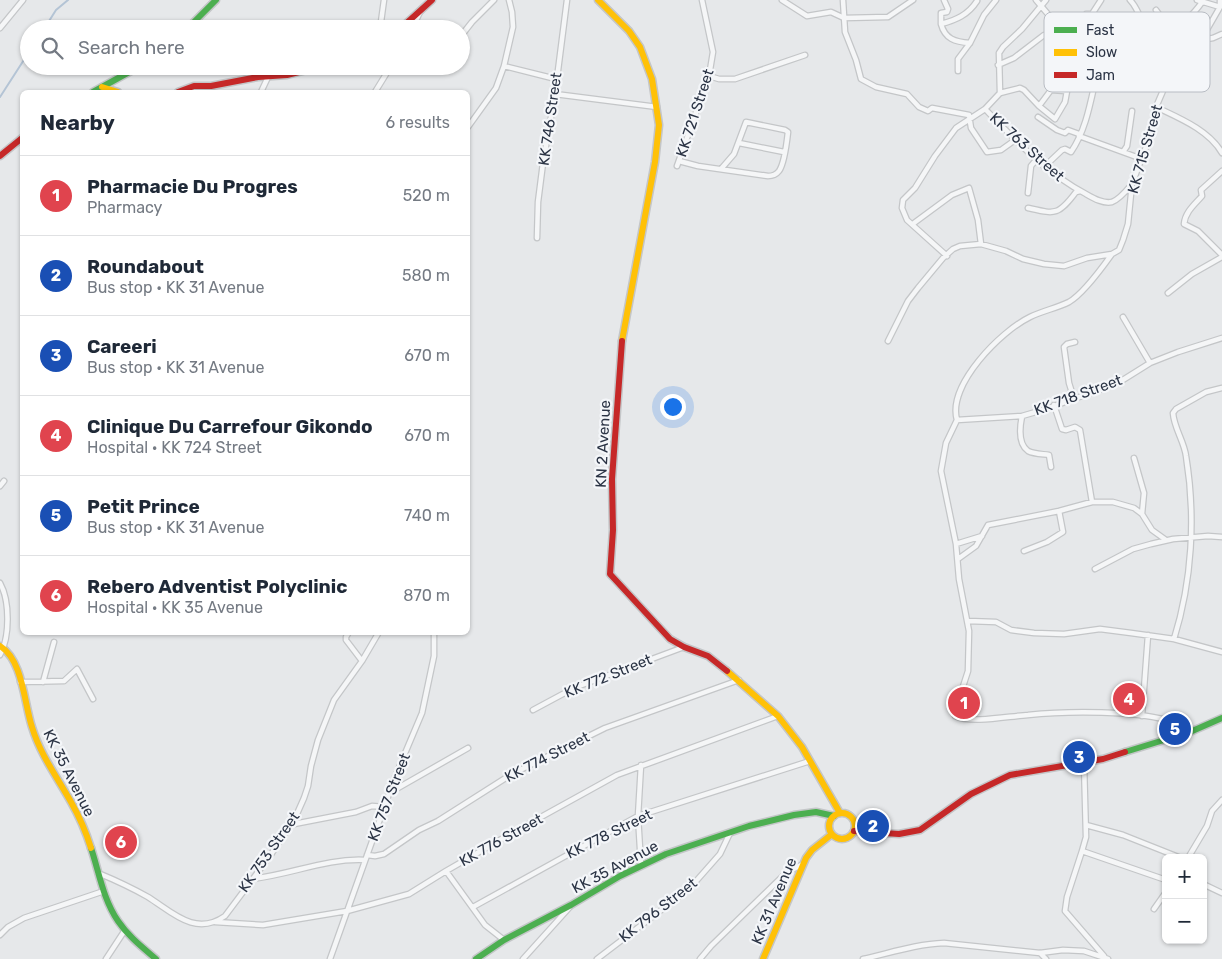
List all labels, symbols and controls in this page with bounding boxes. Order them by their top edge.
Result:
legend [1044,12,1210,92]
search box [20,20,470,75]
text: Fast [1086,22,1115,39]
icon: search [38,34,66,62]
text: Search here [78,36,185,59]
text: Slow [1086,44,1117,61]
street label: KK 721 Street [672,67,718,159]
text: Jam [1086,67,1115,84]
street label: KK 746 Street [535,71,565,167]
street label: KK 715 Street [1124,102,1166,196]
street label: KK 763 Street [986,109,1068,185]
text: Nearby [40,110,115,135]
text: 6 results [385,113,450,132]
text: Pharmacie Du Progres [87,175,298,198]
text: 1 [52,186,60,205]
text: 520 m [403,186,450,205]
text: Pharmacy [87,198,162,217]
text: Roundabout [87,255,204,278]
text: 2 [51,266,61,285]
text: 580 m [402,266,450,285]
text: Bus stop · KK 31 Avenue [87,278,264,297]
text: Careeri [87,335,157,358]
text: 3 [51,346,61,365]
text: 670 m [404,346,450,365]
text: Bus stop · KK 31 Avenue [87,358,264,377]
street label: KK 718 Street [1032,371,1125,419]
your location [660,394,686,420]
street label: KN 2 Avenue [592,400,614,488]
text: Clinique Du Carrefour Gikondo [87,415,373,438]
text: 4 [51,426,61,445]
text: 670 m [404,426,450,445]
text: Hospital · KK 724 Street [87,438,262,457]
text: Petit Prince [87,495,200,518]
text: 5 [51,506,61,525]
text: 740 m [404,506,450,525]
text: Bus stop · KK 31 Avenue [87,518,264,537]
text: Rebero Adventist Polyclinic [87,575,347,598]
text: 6 [51,586,61,605]
text: 870 m [403,586,450,605]
text: Hospital · KK 35 Avenue [87,598,263,617]
street label: KK 772 Street [562,650,655,702]
pin: 4 [1113,680,1145,718]
pin: 1 [948,684,980,722]
pin: 5 [1159,710,1191,748]
street label: KK 35 Avenue [39,726,99,820]
street label: KK 774 Street [502,728,593,786]
pin: 3 [1063,738,1095,776]
street label: KK 757 Street [364,750,414,844]
street label: KK 778 Street [563,805,655,863]
pin: 2 [857,807,889,845]
street label: KK 753 Street [235,808,303,896]
street label: KK 776 Street [456,810,546,870]
pin: 6 [105,823,137,861]
street label: KK 35 Avenue [569,837,661,897]
map controls [1162,854,1207,944]
button: + [1162,854,1207,899]
street label: KK 31 Avenue [748,855,800,947]
street label: KK 796 Street [615,874,701,946]
button: − [1162,899,1207,944]

